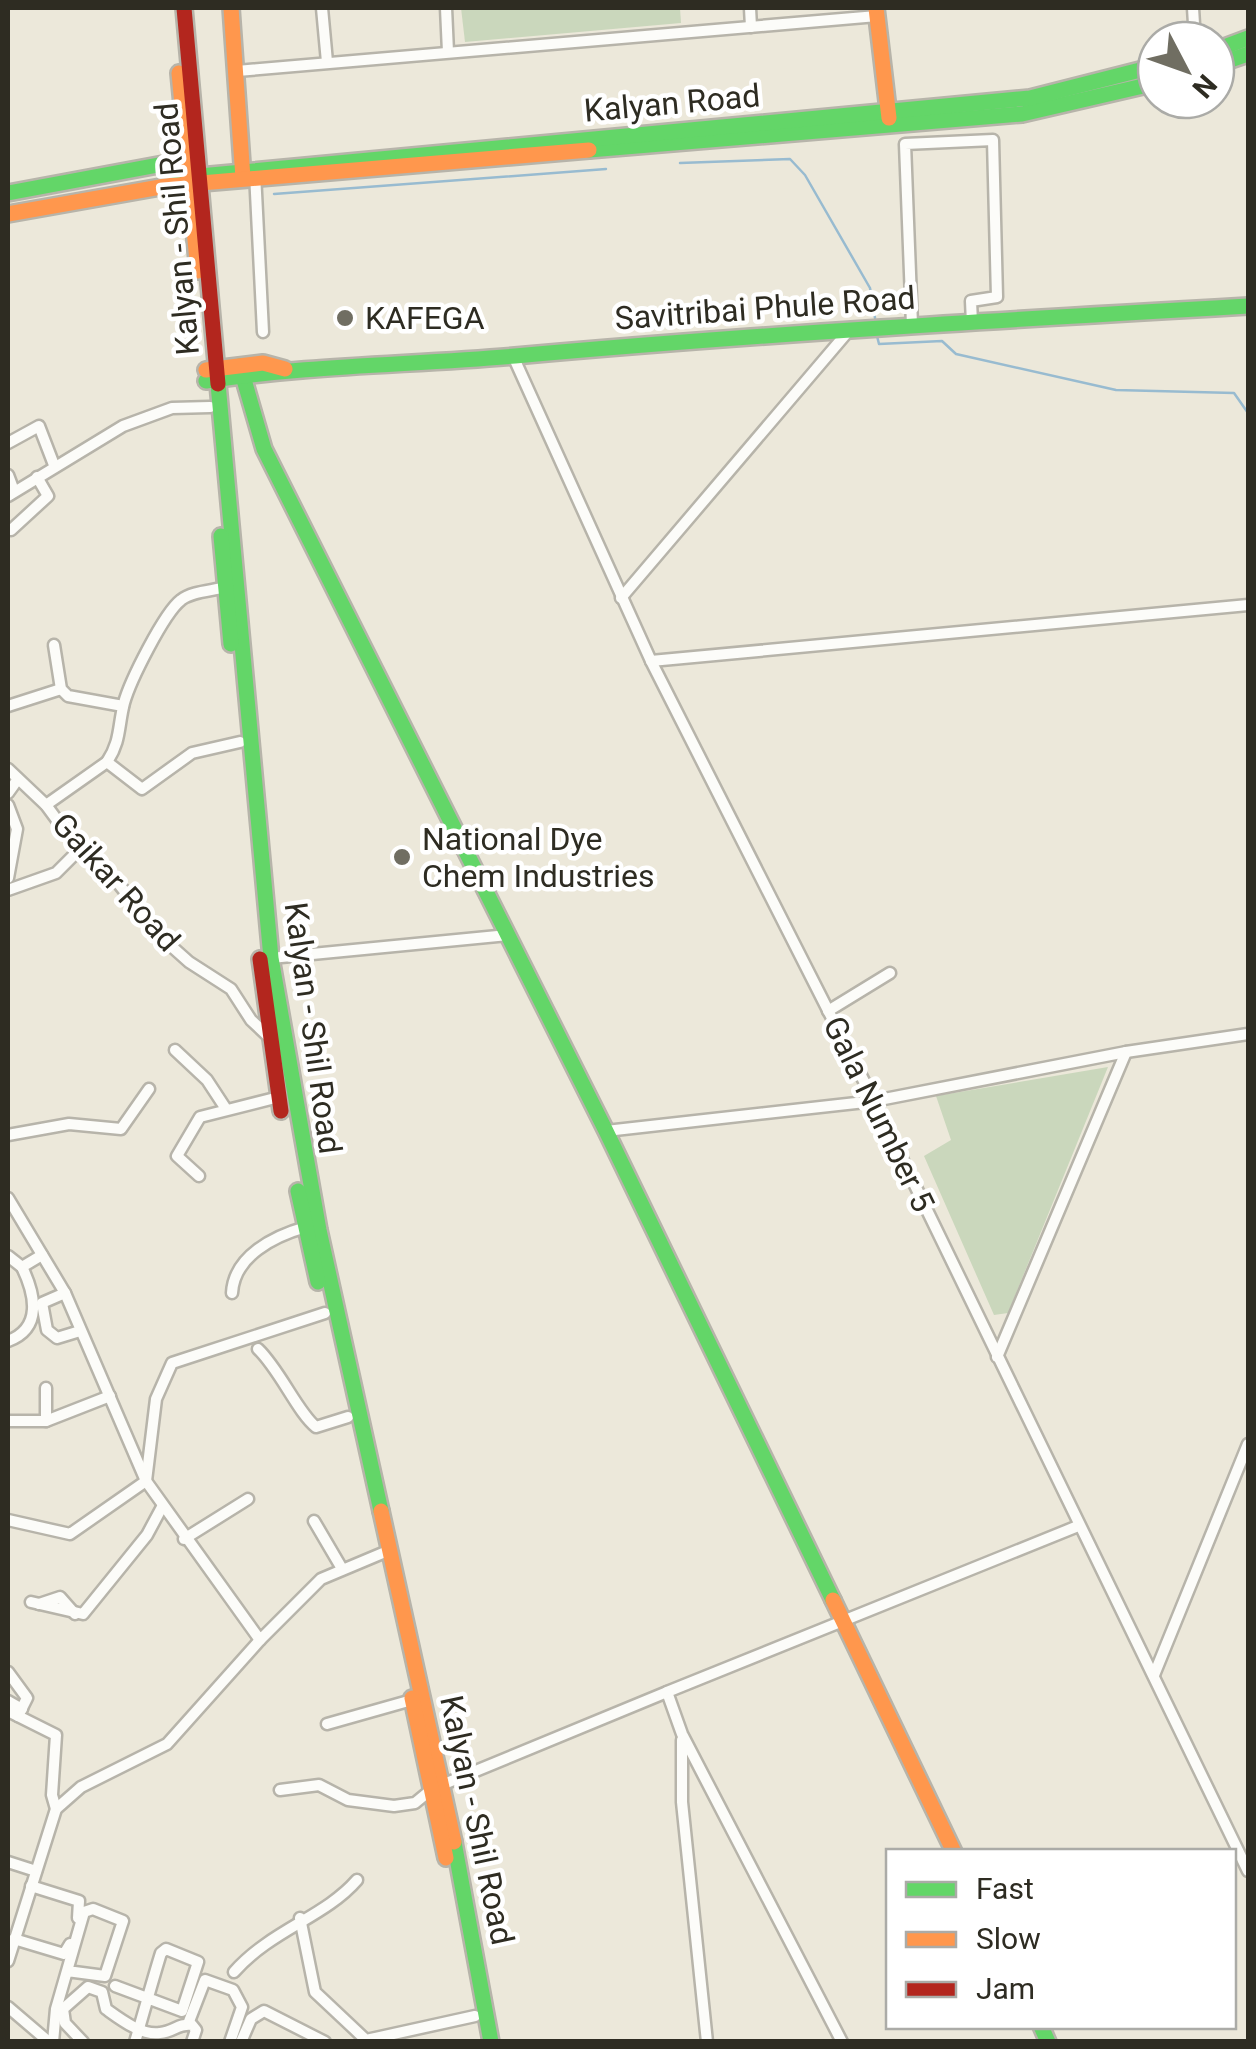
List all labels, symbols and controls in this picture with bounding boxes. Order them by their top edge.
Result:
north arrow [1136,20,1236,120]
text: N [1186,68,1223,104]
street label: Kalyan Road [582,76,762,130]
street label: Kalyan - Shil Road [147,101,207,357]
street label: Savitribai Phule Road [613,279,917,337]
place label: KAFEGA [365,299,485,337]
marker: KAFEGA [334,307,356,329]
street label: Gaikar Road [44,805,188,959]
place label: National Dye Chem Industries [422,820,655,895]
marker: National Dye Chem Industries [391,846,413,868]
street label: Kalyan - Shil Road [277,900,349,1156]
street label: Gala Number 5 [815,1010,943,1218]
street label: Kalyan - Shil Road [432,1692,522,1948]
legend [886,1849,1236,2029]
text: Fast [976,1871,1034,1906]
text: Slow [976,1921,1041,1956]
text: Jam [976,1971,1035,2006]

